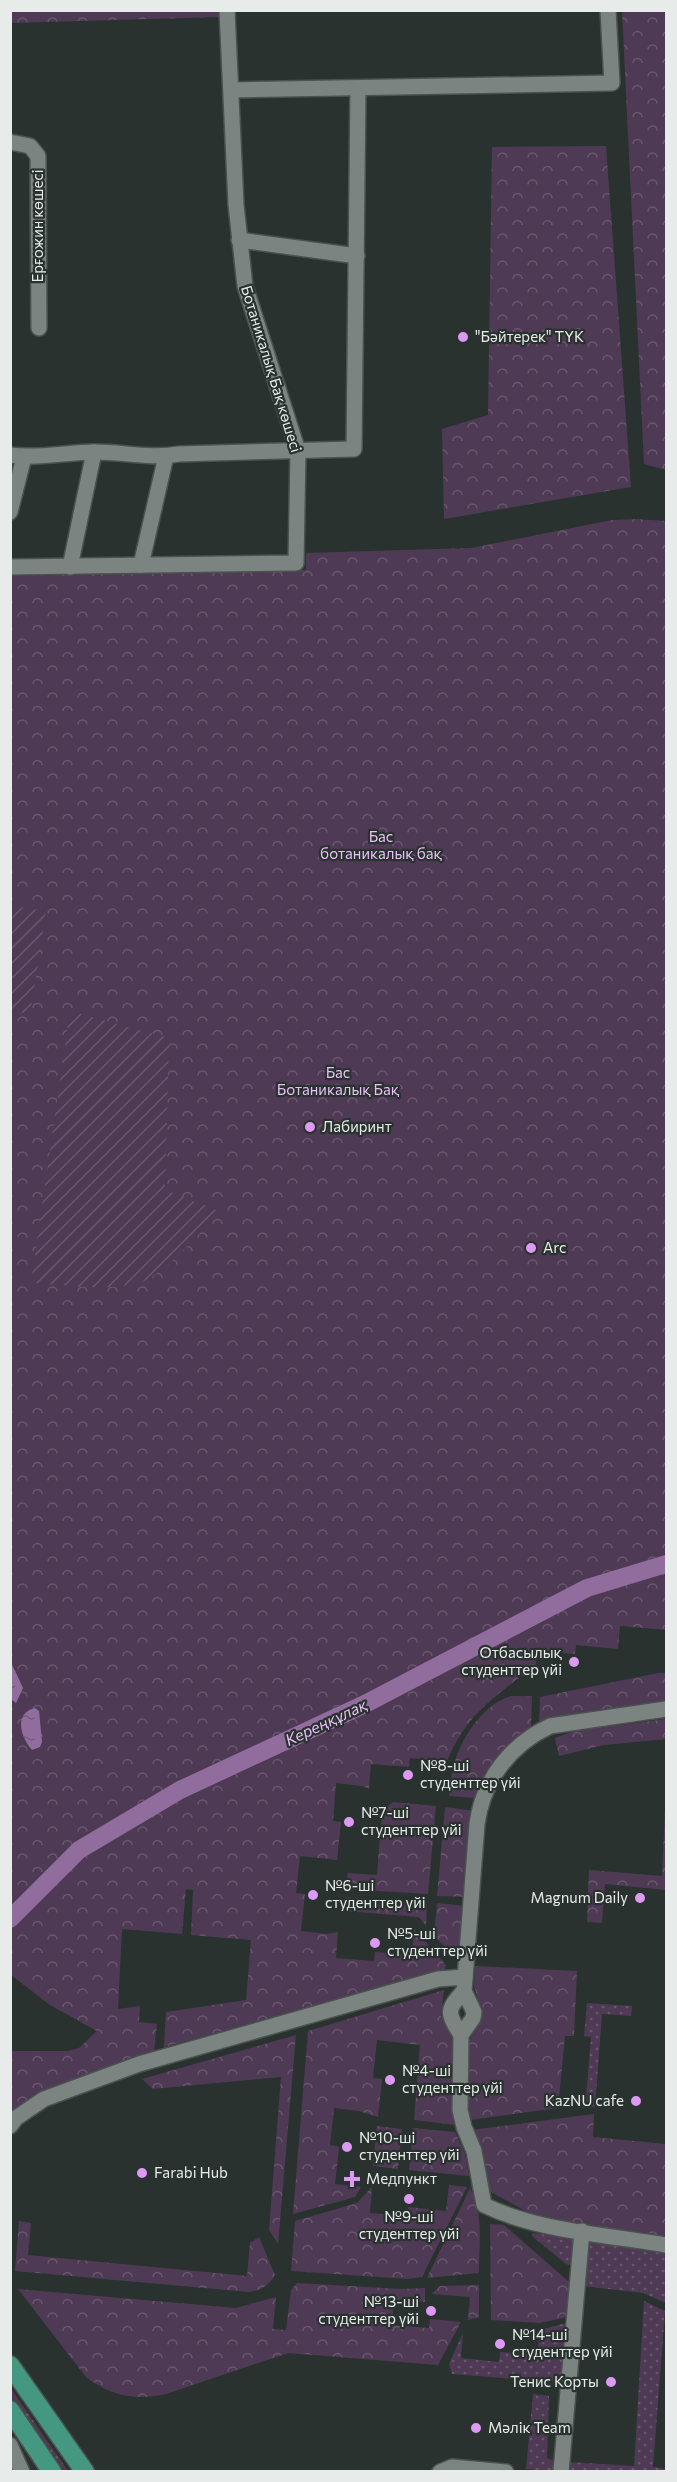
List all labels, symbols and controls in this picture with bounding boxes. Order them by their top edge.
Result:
street label: Ерғожин көшесі [28,169,46,283]
street label: Ботаникалық Бақ көшесі [238,283,306,454]
place label: "Бәйтерек" ТҮК [475,327,584,345]
marker: "Бәйтерек" ТҮК [456,330,470,344]
park label: Бас ботаникалық бақ [320,827,443,862]
park label: Бас Ботаникалық Бақ [277,1063,400,1098]
place label: Лабиринт [322,1117,392,1135]
marker: Лабиринт [303,1120,317,1134]
place label: Arc [543,1238,567,1256]
marker: Arc [524,1241,538,1255]
place label: Отбасылық студенттер үйі [461,1643,563,1678]
marker: Отбасылық студенттер үйі [567,1655,581,1669]
water label: Кереңқұлақ [282,1694,370,1749]
place label: №8-ші студенттер үйі [420,1756,521,1791]
marker: №8-ші студенттер үйі [401,1768,415,1782]
place label: №7-ші студенттер үйі [361,1803,462,1838]
marker: №7-ші студенттер үйі [342,1815,356,1829]
place label: №6-ші студенттер үйі [325,1876,426,1911]
marker: №6-ші студенттер үйі [306,1888,320,1902]
place label: Magnum Daily [531,1888,628,1906]
marker: Magnum Daily [633,1891,647,1905]
place label: №5-ші студенттер үйі [387,1924,488,1959]
marker: №5-ші студенттер үйі [368,1936,382,1950]
place label: №4-ші студенттер үйі [402,2061,503,2096]
marker: №4-ші студенттер үйі [383,2073,397,2087]
place label: KazNU cafe [545,2091,624,2109]
marker: KazNU cafe [629,2094,643,2108]
place label: №10-ші студенттер үйі [359,2128,460,2163]
marker: №10-ші студенттер үйі [340,2140,354,2154]
place label: Farabi Hub [154,2163,228,2181]
marker: Farabi Hub [135,2166,149,2180]
place label: Медпункт [366,2169,437,2187]
marker: Медпункт [343,2170,361,2188]
marker: №9-ші студенттер үйі [402,2192,416,2206]
place label: №9-ші студенттер үйі [359,2207,459,2242]
place label: №13-ші студенттер үйі [318,2292,419,2327]
marker: №13-ші студенттер үйі [424,2304,438,2318]
place label: №14-ші студенттер үйі [512,2325,613,2360]
marker: №14-ші студенттер үйі [493,2337,507,2351]
place label: Тенис Корты [510,2372,599,2390]
marker: Тенис Корты [604,2375,618,2389]
place label: Мәлік Team [488,2418,571,2436]
marker: Мәлік Team [469,2421,483,2435]

